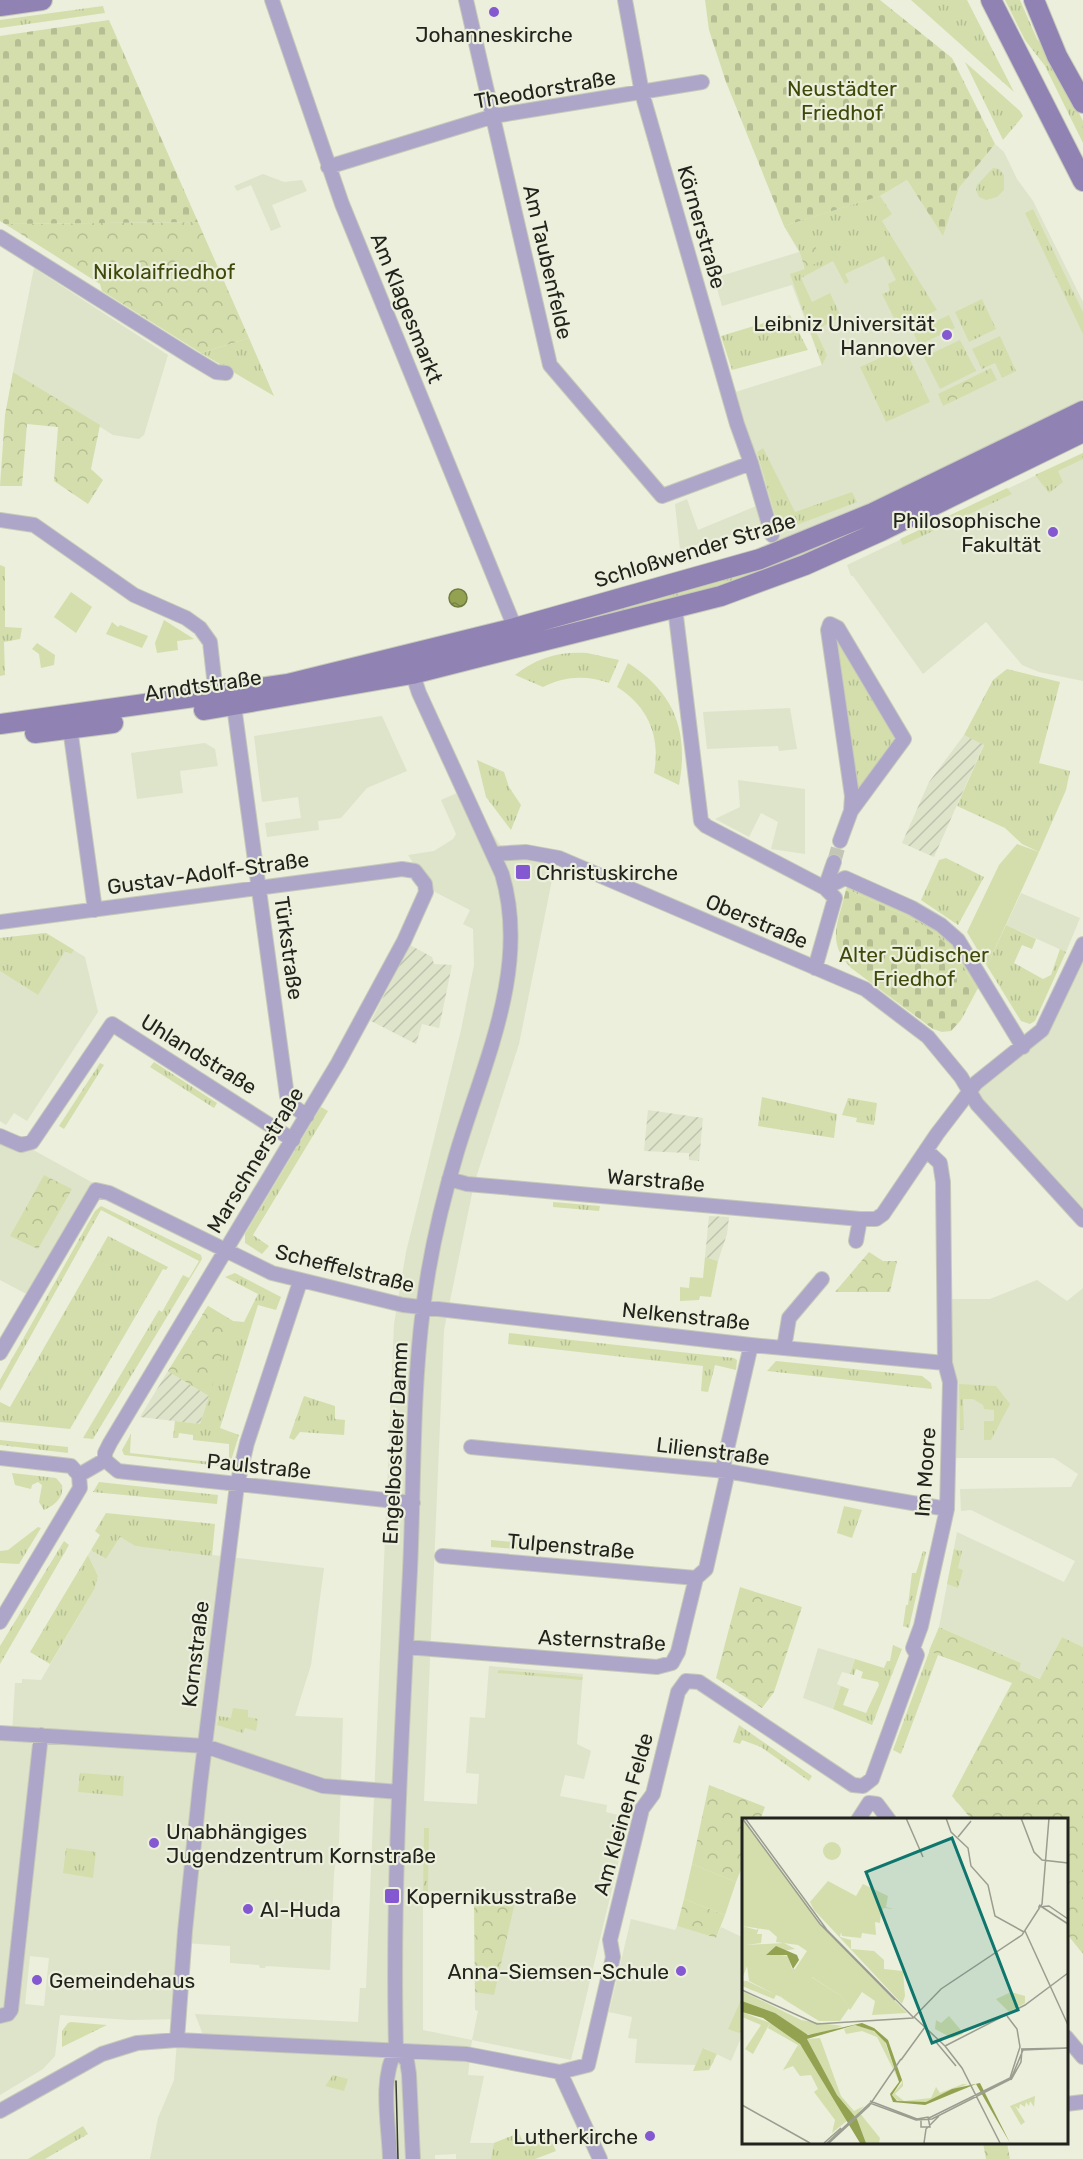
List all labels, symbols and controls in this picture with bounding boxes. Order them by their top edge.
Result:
marker: Johanneskirche [487,5,501,19]
place label: Johanneskirche [415,22,573,47]
street label: Theodorstraße [472,64,618,114]
park label: Neustädter Friedhof [787,76,897,125]
street label: Körnerstraße [672,163,732,291]
street label: Am Taubenfelde [518,182,578,342]
street label: Am Klagesmarkt [366,229,448,387]
park label: Nikolaifriedhof [93,259,235,284]
place label: Leibniz Universität Hannover [753,311,935,360]
marker: Leibniz Universität Hannover [940,328,954,342]
street label: Schloßwender Straße [591,507,799,593]
place label: Philosophische Fakultät [892,508,1041,557]
marker: Philosophische Fakultät [1046,525,1060,539]
street label: Arndtstraße [143,664,263,706]
street label: Gustav-Adolf-Straße [105,846,311,900]
place label: Christuskirche [536,860,678,885]
marker: Christuskirche [514,863,532,881]
street label: Oberstraße [702,888,812,954]
street label: Türkstraße [269,895,309,1001]
park label: Alter Jüdischer Friedhof [839,942,989,991]
street label: Uhlandstraße [136,1008,262,1100]
street label: Marschnerstraße [201,1082,309,1238]
street label: Warstraße [606,1163,706,1197]
street label: Scheffelstraße [273,1239,417,1297]
street label: Nelkenstraße [621,1297,751,1335]
street label: Engelbosteler Damm [377,1341,413,1545]
street label: Im Moore [909,1426,941,1518]
street label: Lilienstraße [655,1432,771,1470]
street label: Paulstraße [205,1448,313,1484]
street label: Tulpenstraße [506,1528,636,1564]
street label: Kornstraße [176,1599,214,1709]
street label: Asternstraße [537,1624,667,1656]
street label: Am Kleinen Felde [588,1730,658,1898]
inset map [742,1818,1068,2144]
place label: Unabhängiges Jugendzentrum Kornstraße [166,1819,436,1868]
marker: Unabhängiges Jugendzentrum Kornstraße [147,1836,161,1850]
place label: Kopernikusstraße [406,1884,577,1909]
marker: Kopernikusstraße [383,1887,401,1905]
place label: Al-Huda [260,1897,341,1922]
marker: Al-Huda [241,1902,255,1916]
place label: Anna-Siemsen-Schule [448,1959,669,1984]
marker: Anna-Siemsen-Schule [674,1964,688,1978]
place label: Gemeindehaus [49,1968,195,1993]
marker: Gemeindehaus [30,1973,44,1987]
place label: Lutherkirche [513,2124,638,2149]
marker: Lutherkirche [643,2129,657,2143]

